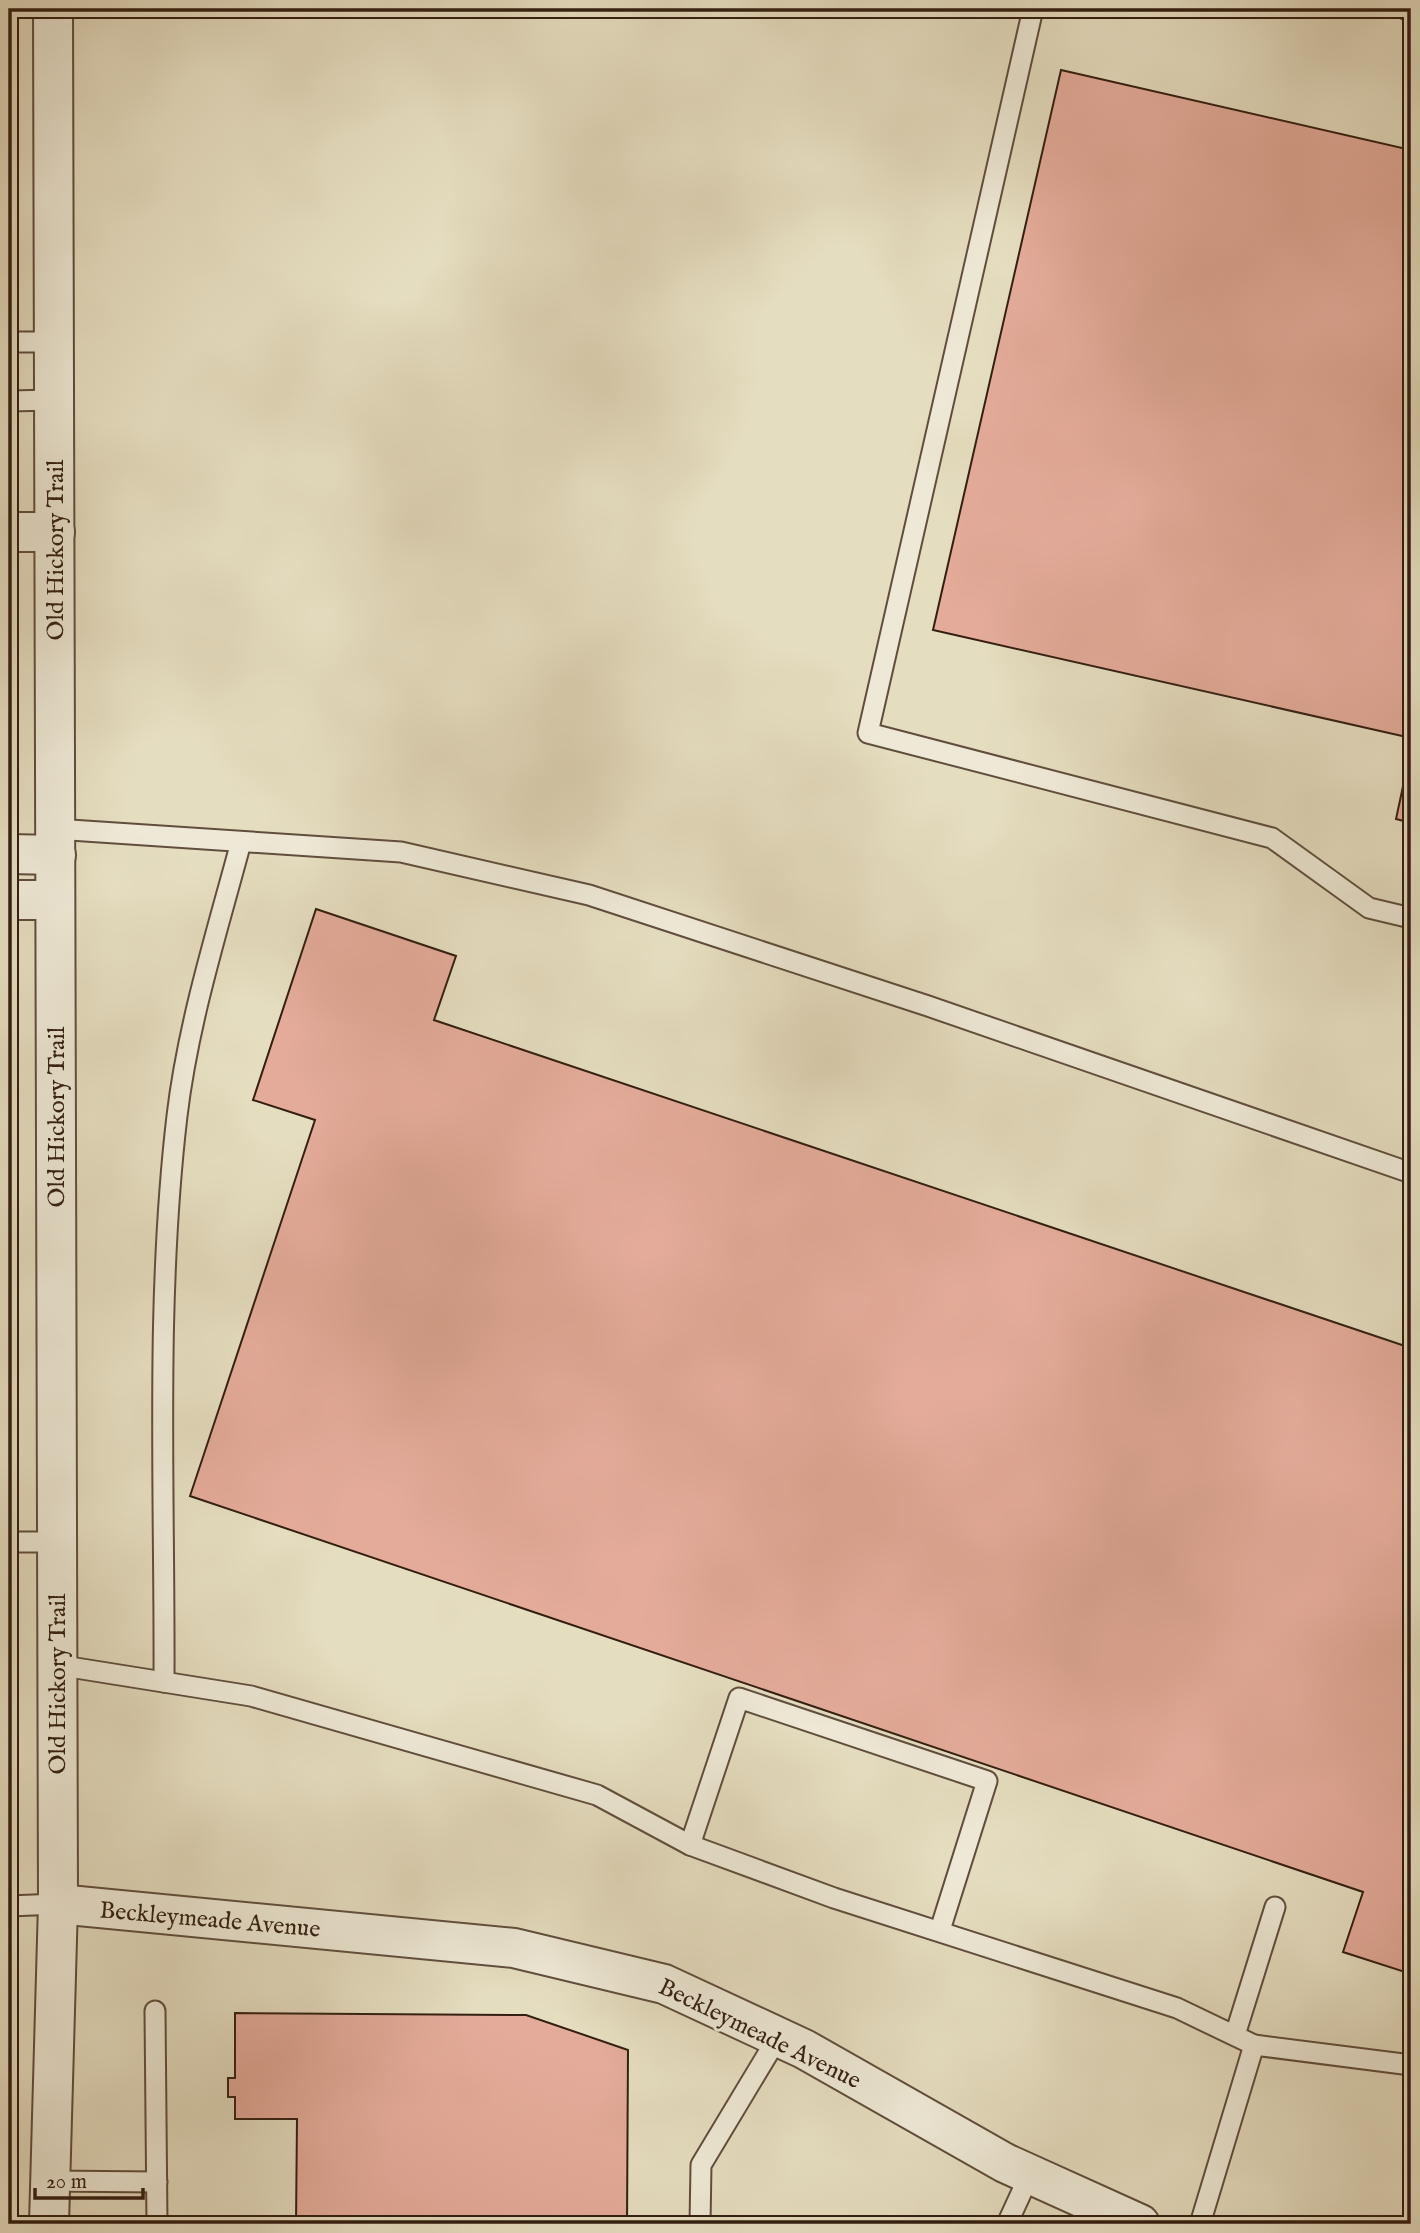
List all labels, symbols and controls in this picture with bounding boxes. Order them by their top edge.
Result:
street label: Old Hickory Trail [41,459,72,640]
street label: Old Hickory Trail [42,1026,73,1207]
street label: Old Hickory Trail [43,1593,74,1774]
street label: Beckleymeade Avenue [98,1895,322,1946]
street label: Beckleymeade Avenue [653,1972,866,2097]
scale bar [35,2156,144,2200]
text: 20 m [46,2169,87,2196]

